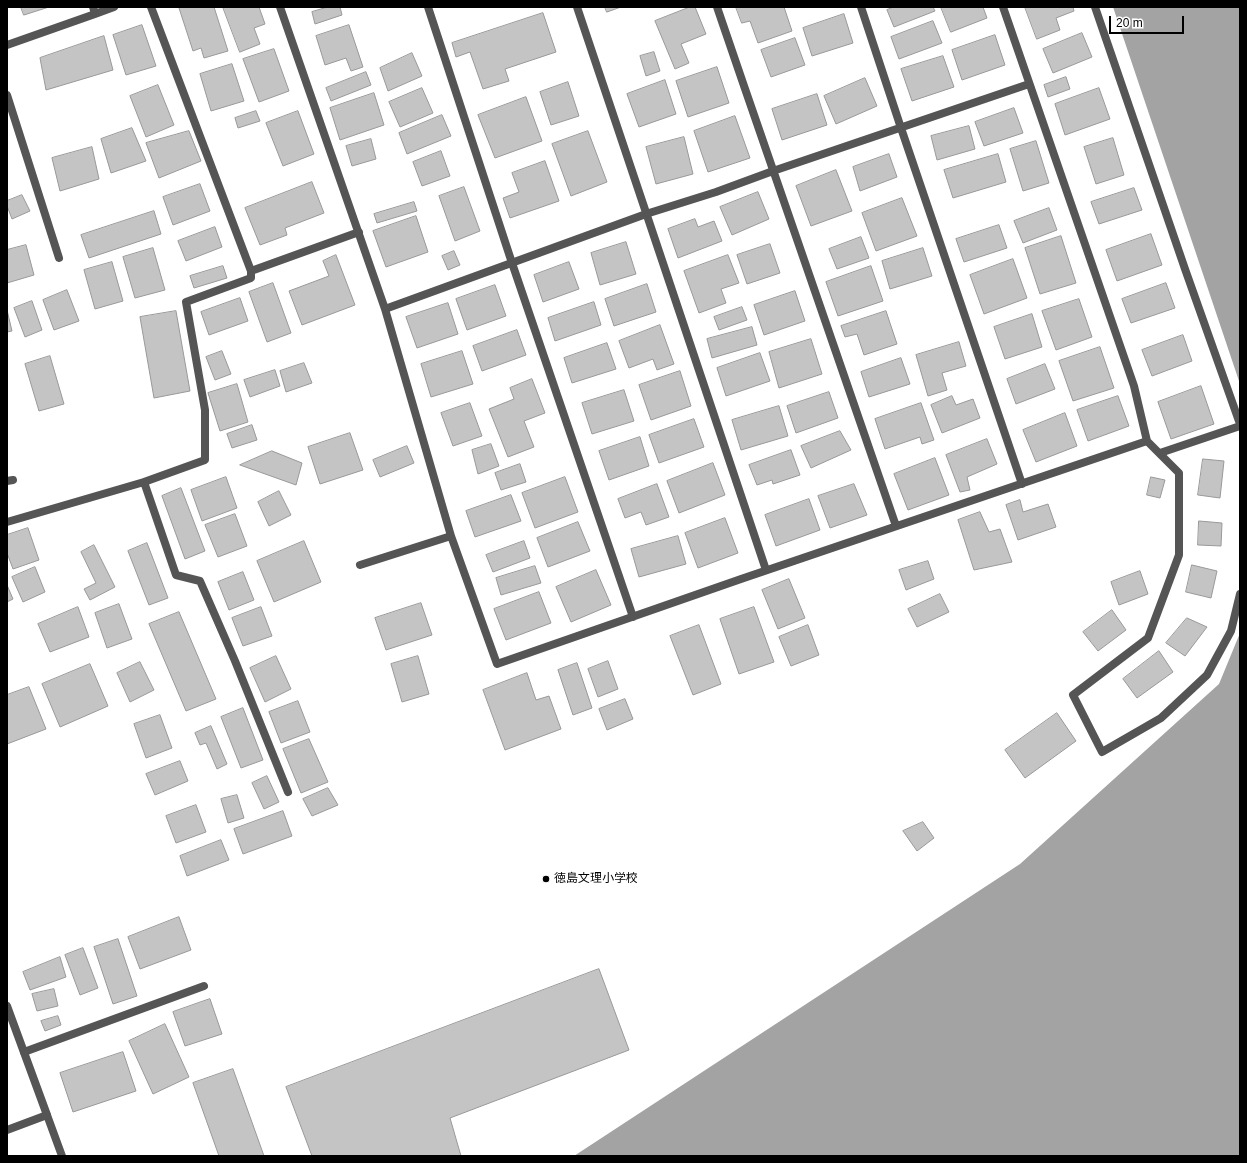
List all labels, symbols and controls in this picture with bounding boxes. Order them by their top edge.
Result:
scale bar [1111,8,1186,34]
text: 20 m [1116,16,1143,30]
place label: 徳島文理小学校 [554,872,638,886]
marker: 徳島文理小学校 [541,874,551,884]

